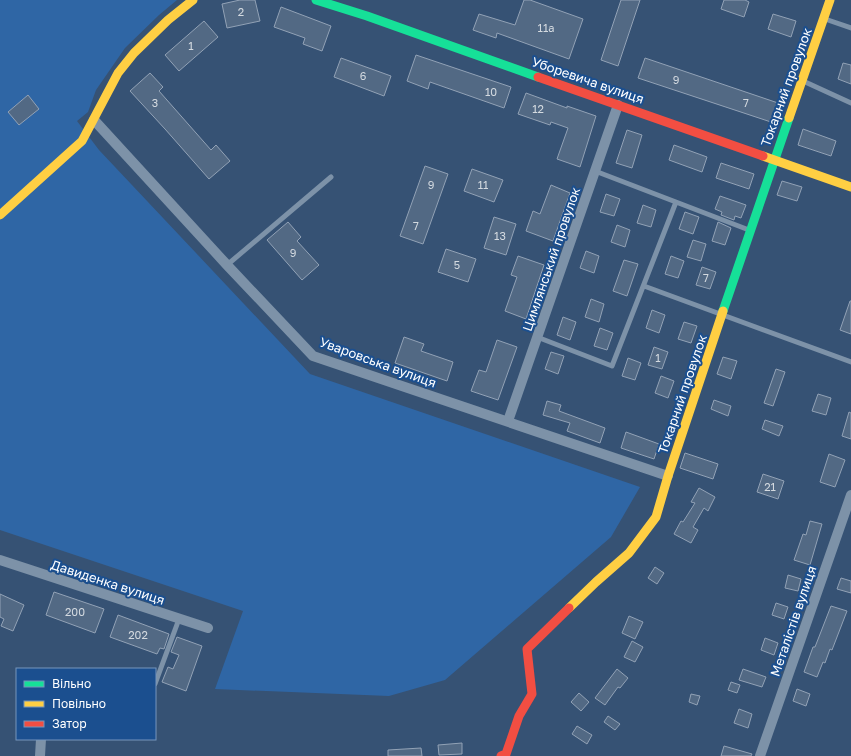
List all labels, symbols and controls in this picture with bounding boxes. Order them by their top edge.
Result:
house number: 2 [238,5,244,18]
house number: 11а [538,21,554,34]
street label: Токарний провулок [757,25,815,148]
house number: 1 [188,39,194,52]
street label: Уборевича вулиця [530,53,646,107]
house number: 6 [360,69,367,82]
house number: 9 [673,73,679,86]
house number: 10 [485,85,497,98]
house number: 3 [152,96,158,109]
house number: 7 [743,96,749,109]
house number: 12 [532,102,544,115]
house number: 9 [428,178,434,191]
house number: 11 [478,178,488,191]
street label: Цимлянський провулок [519,184,583,333]
house number: 7 [413,219,419,232]
house number: 13 [494,229,506,242]
house number: 9 [290,246,296,259]
house number: 5 [454,258,460,271]
house number: 7 [703,271,709,284]
street label: Токарний провулок [654,332,710,456]
street label: Уваровська вулиця [317,333,439,391]
house number: 1 [655,351,661,364]
house number: 21 [764,480,776,493]
street label: Давиденка вулиця [49,556,167,608]
street label: Металістів вулиця [767,564,819,678]
house number: 200 [65,605,85,618]
house number: 202 [128,628,148,641]
legend [16,668,156,740]
text: Вільно [52,676,91,691]
text: Повільно [52,696,106,711]
text: Затор [52,716,87,731]

